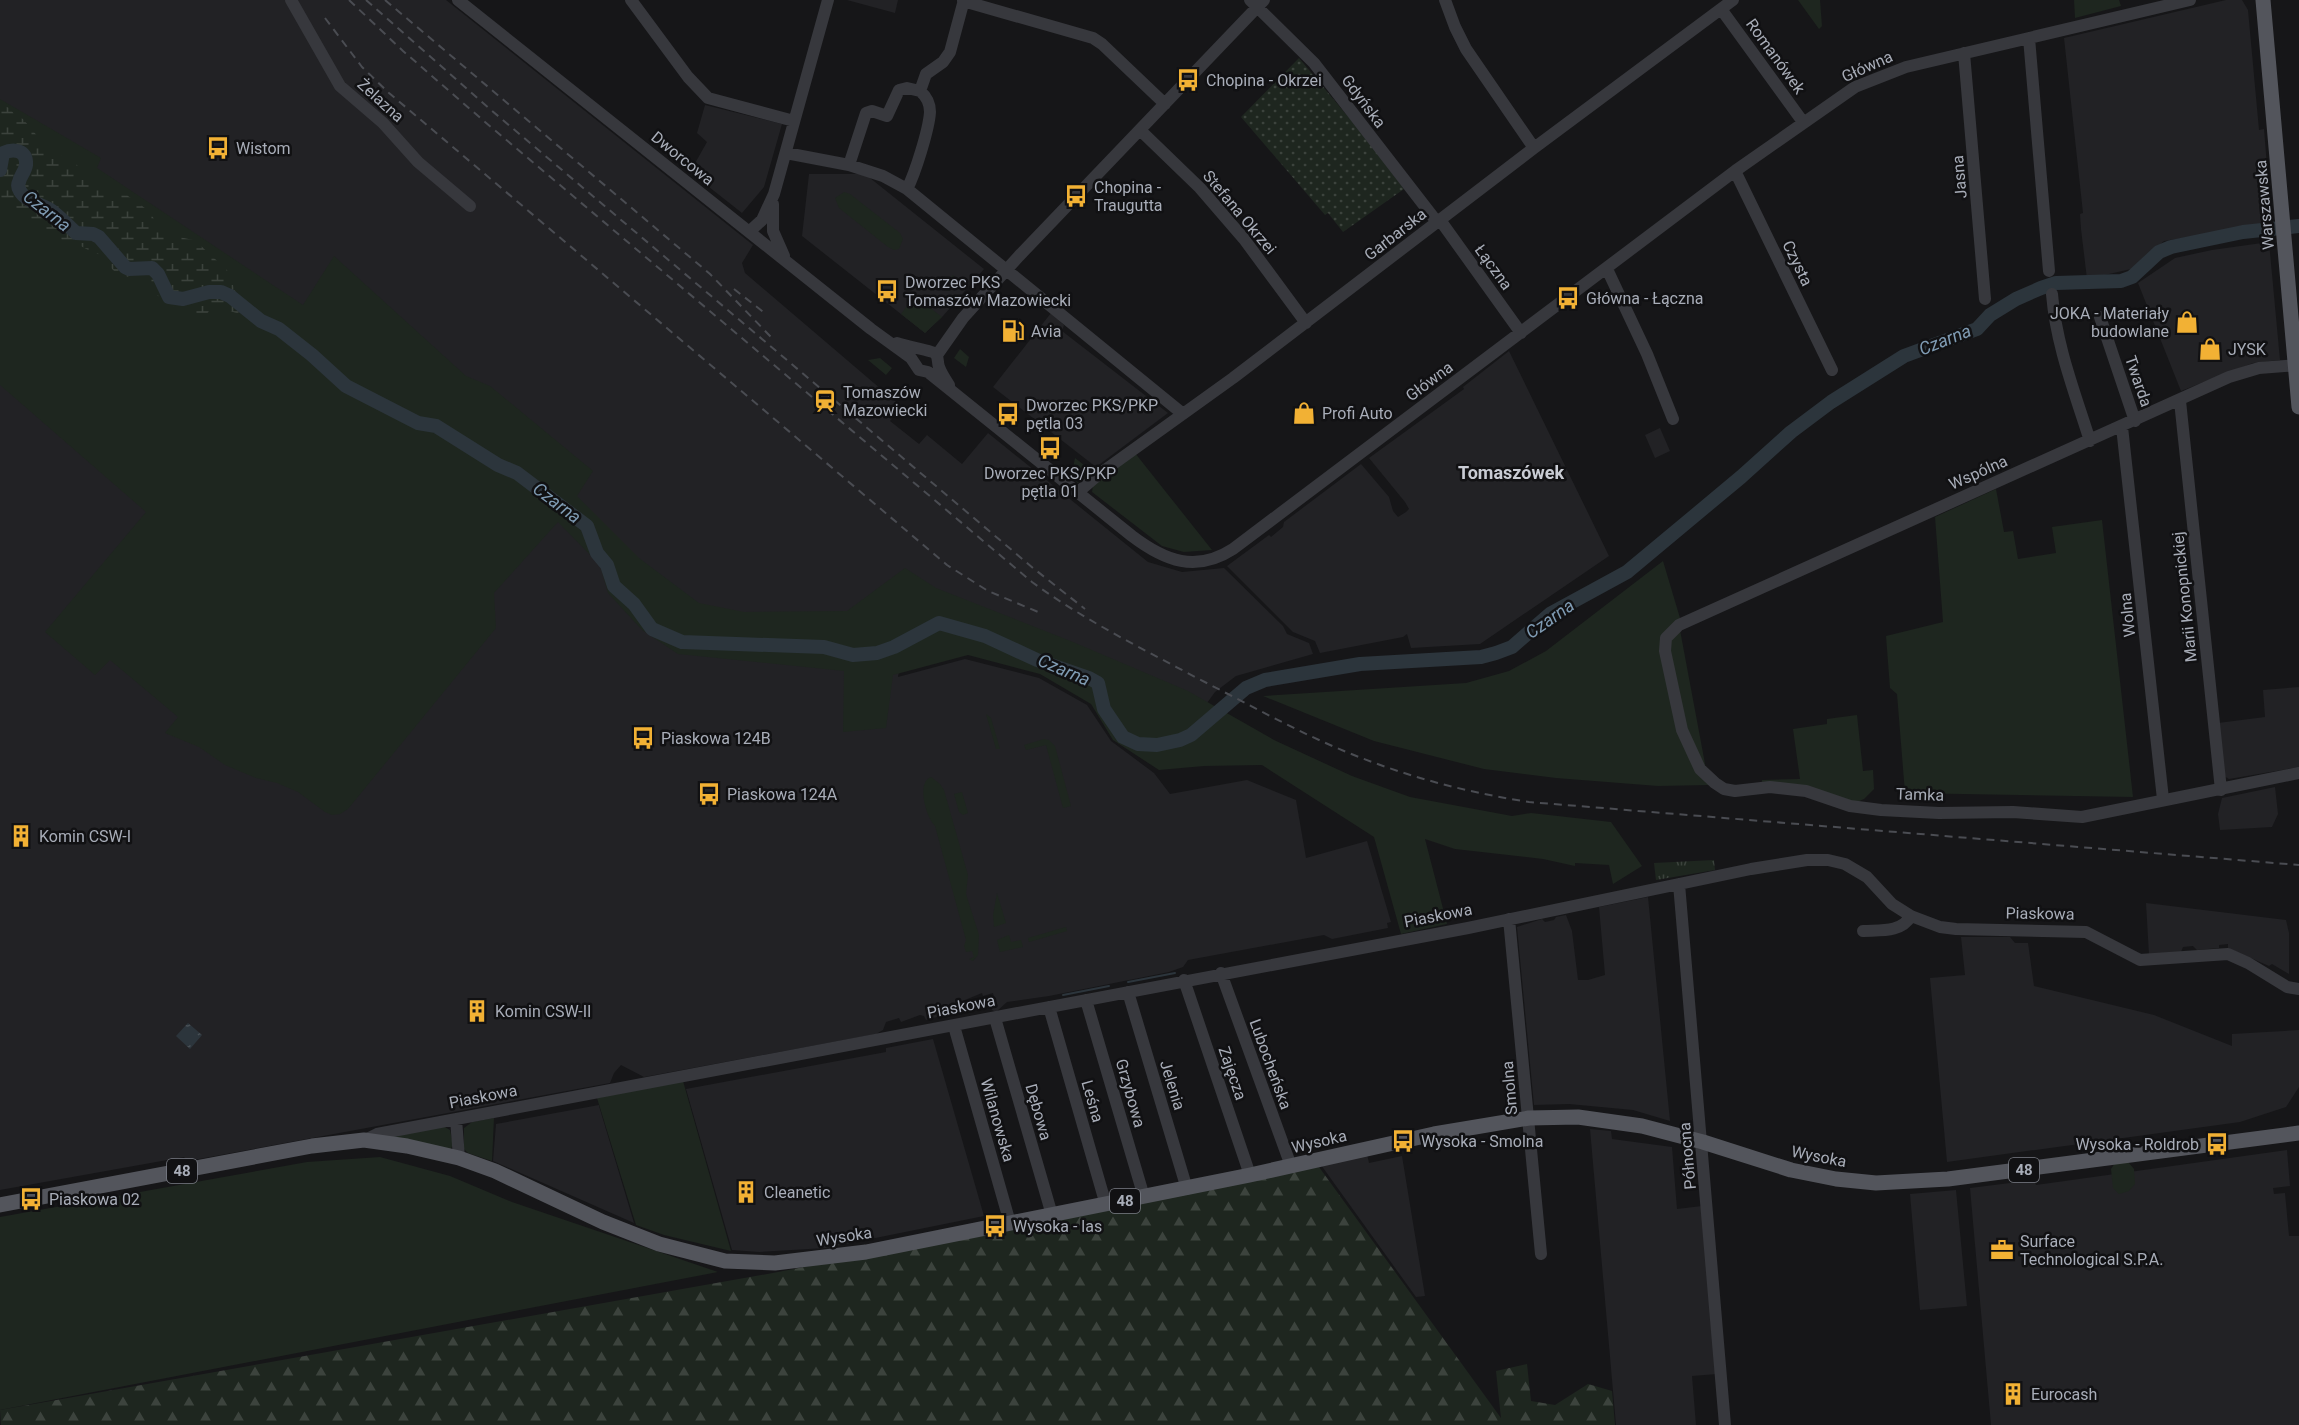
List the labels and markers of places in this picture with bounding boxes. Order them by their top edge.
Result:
bus stop icon: Chopina - Okrzei [1175,67,1201,93]
place label: Chopina - Okrzei [1206,71,1322,90]
bus stop icon: Wistom [205,135,231,161]
place label: Wistom [236,139,291,158]
place label: Chopina - Traugutta [1094,178,1163,215]
bus stop icon: Chopina - Traugutta [1063,183,1089,209]
place label: Dworzec PKS Tomaszów Mazowiecki [905,273,1071,310]
bus stop icon: Dworzec PKS Tomaszów Mazowiecki [874,278,900,304]
bus stop icon: Główna - Łączna [1555,285,1581,311]
place label: Główna - Łączna [1586,289,1703,308]
place label: JOKA - Materiały budowlane [2050,304,2169,341]
shop icon: JOKA - Materiały budowlane [2174,309,2200,335]
fuel station icon: Avia [1000,318,1026,344]
place label: Avia [1031,322,1061,341]
shop icon: JYSK [2197,336,2223,362]
place label: JYSK [2228,340,2267,359]
place label: Tomaszów Mazowiecki [843,383,927,420]
station icon: Tomaszów Mazowiecki [812,388,838,414]
place label: Dworzec PKS/PKP pętla 03 [1026,396,1158,433]
shop icon: Profi Auto [1291,400,1317,426]
bus stop icon: Dworzec PKS/PKP pętla 03 [995,401,1021,427]
place label: Profi Auto [1322,404,1393,423]
bus stop icon: Dworzec PKS/PKP pętla 01 [1037,435,1063,461]
place label: Dworzec PKS/PKP pętla 01 [984,464,1116,501]
bus stop icon: Piaskowa 124B [630,725,656,751]
place label: Piaskowa 124B [661,729,771,748]
bus stop icon: Piaskowa 124A [696,781,722,807]
place label: Piaskowa 124A [727,785,838,804]
building icon: Komin CSW-I [8,823,34,849]
place label: Komin CSW-I [39,827,131,846]
building icon: Komin CSW-II [464,998,490,1024]
place label: Komin CSW-II [495,1002,591,1021]
bus stop icon: Wysoka - Smolna [1390,1128,1416,1154]
bus stop icon: Wysoka - Roldrob [2204,1131,2230,1157]
place label: Wysoka - Smolna [1421,1132,1543,1151]
place label: Wysoka - Roldrob [2075,1135,2199,1154]
building icon: Cleanetic [733,1179,759,1205]
place label: Cleanetic [764,1183,830,1202]
bus stop icon: Piaskowa 02 [18,1186,44,1212]
place label: Piaskowa 02 [49,1190,140,1209]
bus stop icon: Wysoka - las [982,1213,1008,1239]
place label: Wysoka - las [1013,1217,1102,1236]
place label: Surface Technological S.P.A. [2020,1232,2163,1269]
office icon: Surface Technological S.P.A. [1989,1237,2015,1263]
building icon: Eurocash [2000,1381,2026,1407]
place label: Eurocash [2031,1385,2097,1404]

